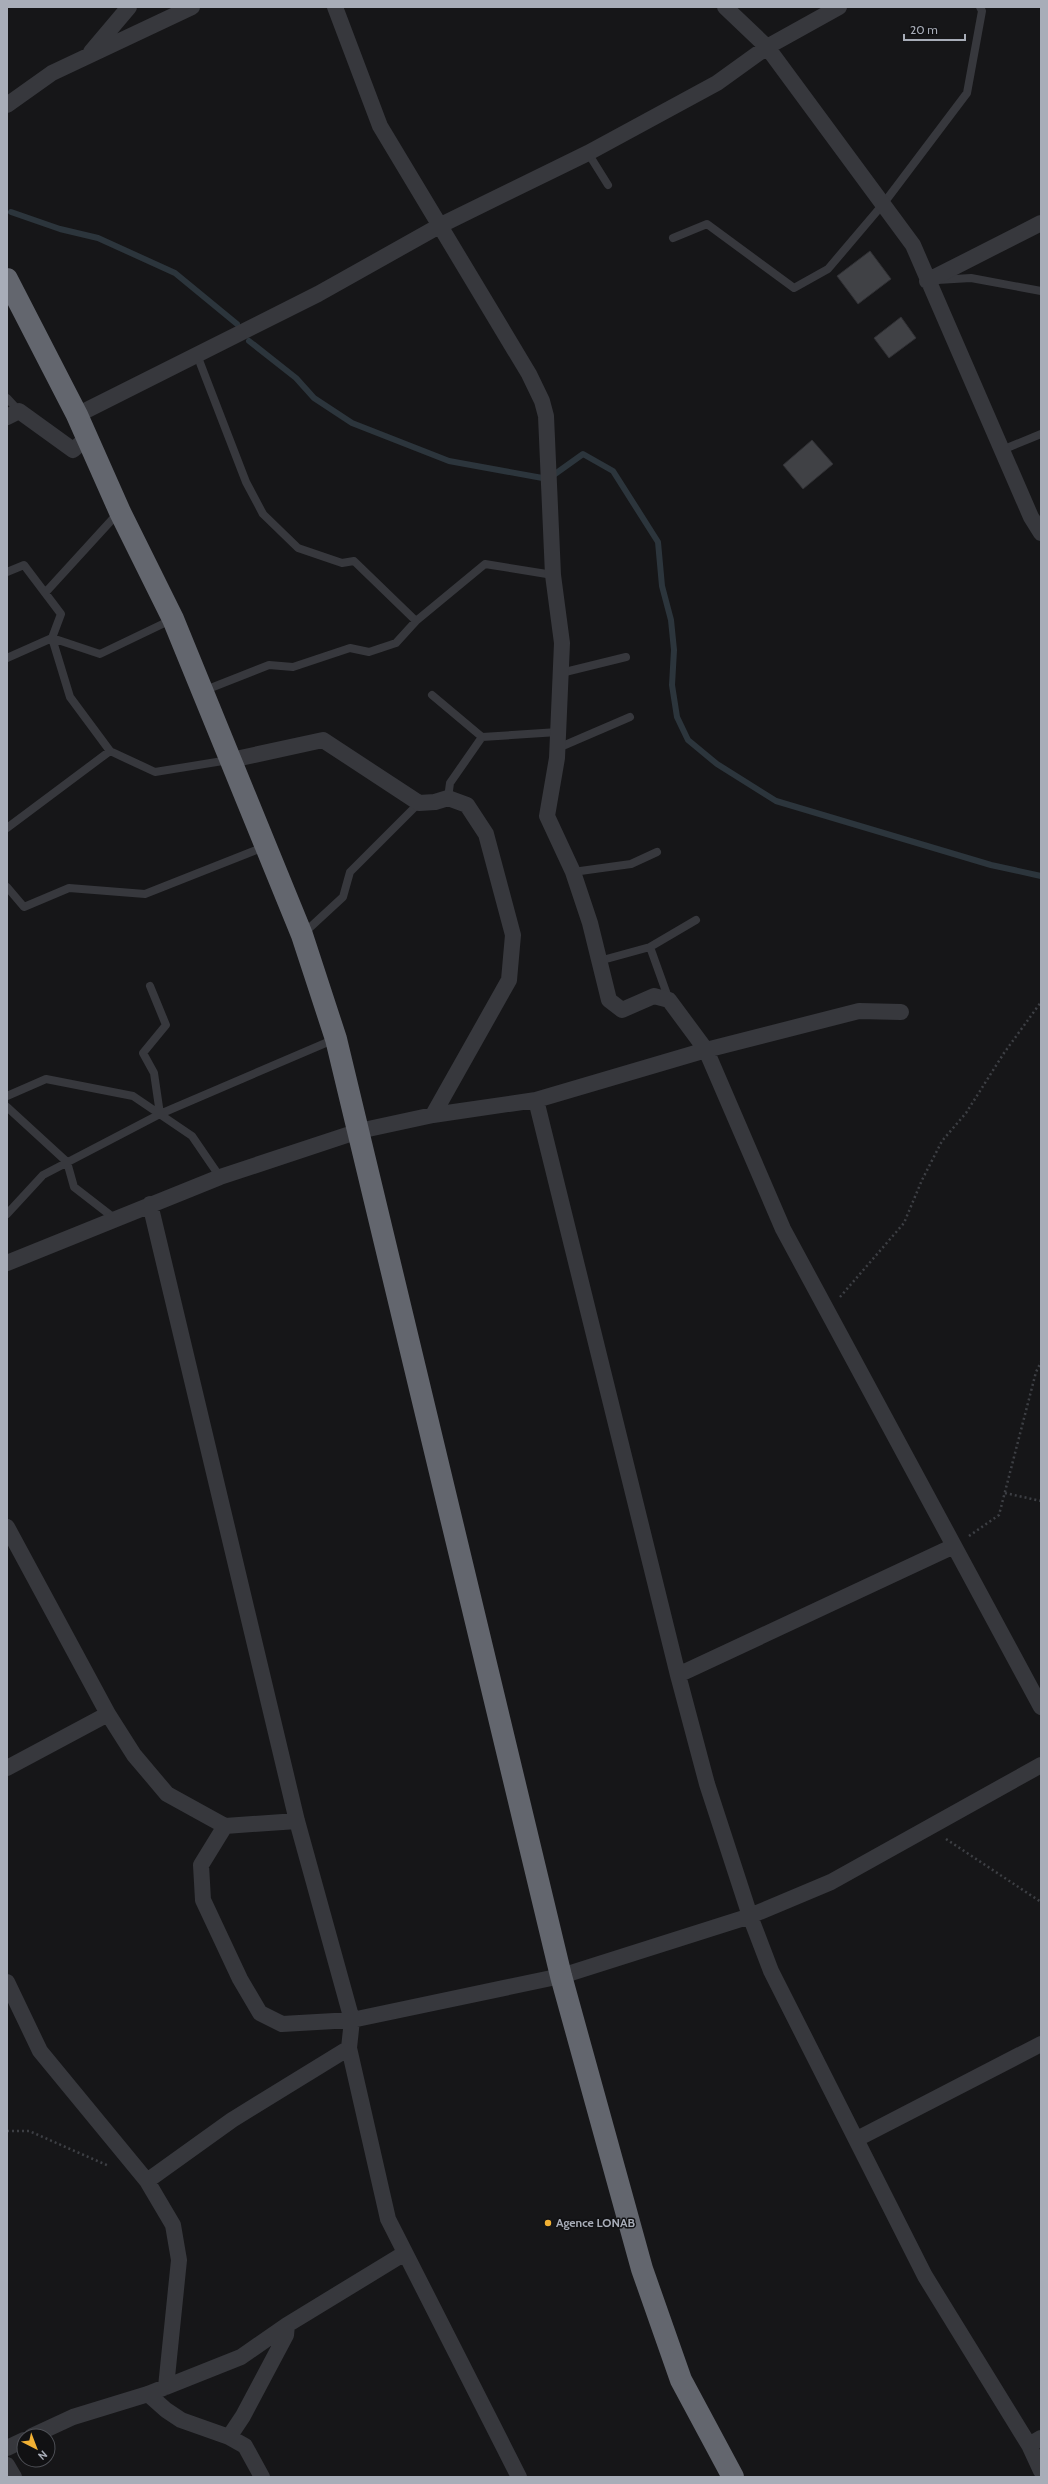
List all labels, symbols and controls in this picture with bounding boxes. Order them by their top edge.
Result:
scale bar [904,16,965,42]
text: 20 m [910,22,938,37]
place label: Agence LONAB [556,2215,635,2230]
marker: Agence LONAB [543,2218,553,2228]
north arrow [16,2428,56,2468]
text: N [35,2448,50,2463]

